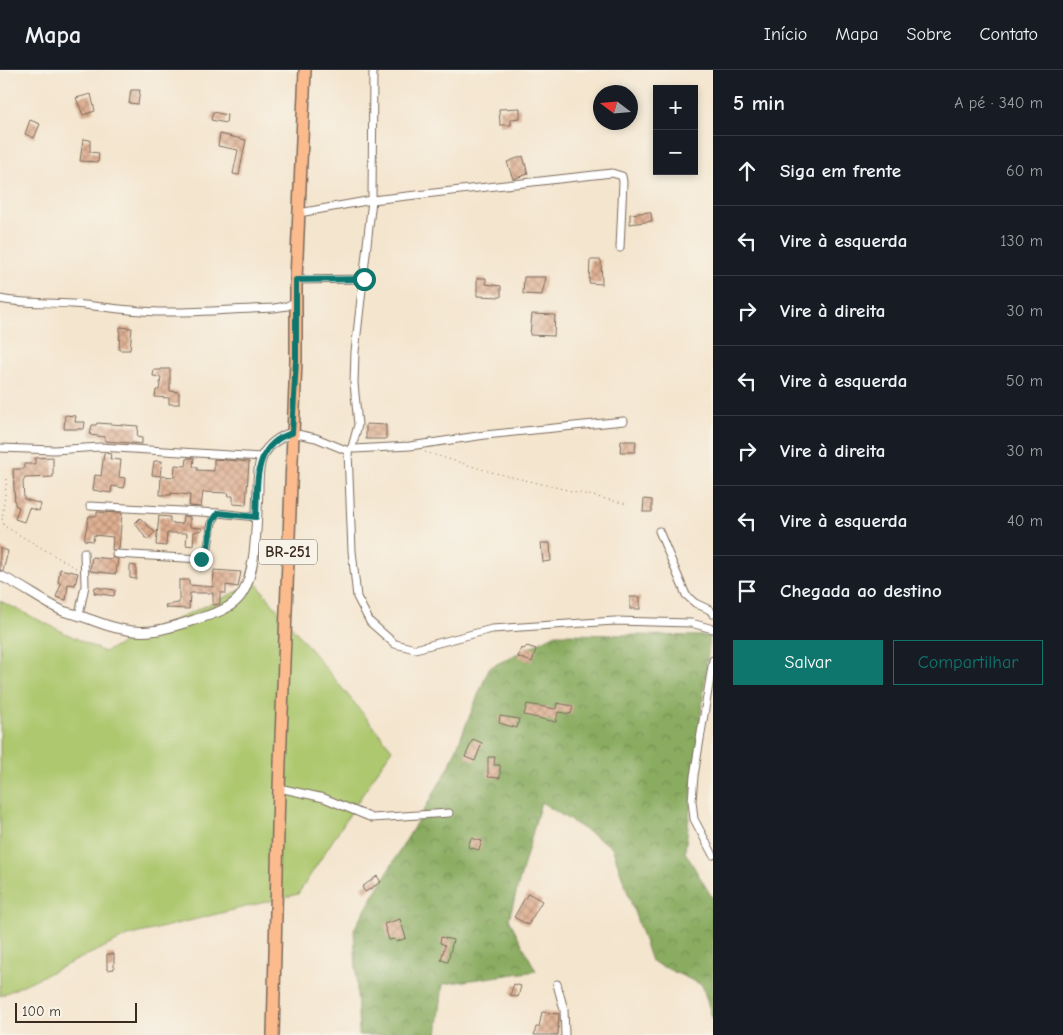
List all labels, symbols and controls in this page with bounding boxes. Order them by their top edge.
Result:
text: Mapa [25,21,81,49]
text: Início [764,24,807,45]
text: Mapa [835,24,878,45]
text: Sobre [906,24,951,45]
text: Contato [979,24,1038,45]
north arrow [593,85,638,130]
map controls [653,85,698,175]
button: + [653,85,698,130]
text: 5 min [733,91,785,115]
text: A pé · 340 m [954,94,1043,112]
button: − [653,130,698,175]
icon: ahead [733,157,761,185]
text: Siga em frente [780,160,901,182]
text: 60 m [1006,162,1043,180]
icon: left [733,227,761,255]
text: Vire à esquerda [780,230,907,252]
text: 130 m [1000,232,1043,250]
route start [353,268,376,291]
icon: right [733,297,761,325]
text: Vire à direita [780,300,885,322]
text: 30 m [1007,302,1043,320]
icon: left [733,367,761,395]
text: Vire à esquerda [780,370,907,392]
text: 50 m [1006,372,1043,390]
icon: right [733,437,761,465]
text: Vire à direita [780,440,885,462]
text: 30 m [1007,442,1043,460]
icon: left [733,507,761,535]
text: Vire à esquerda [780,510,907,532]
text: 40 m [1007,512,1043,530]
road number: BR-251 [259,540,317,564]
route end [190,548,213,571]
icon: arrive [733,577,761,605]
text: Chegada ao destino [780,580,942,602]
button: Salvar [733,640,883,685]
button: Compartilhar [893,640,1043,685]
scale bar [15,1000,138,1023]
text: 100 m [22,1003,61,1020]

